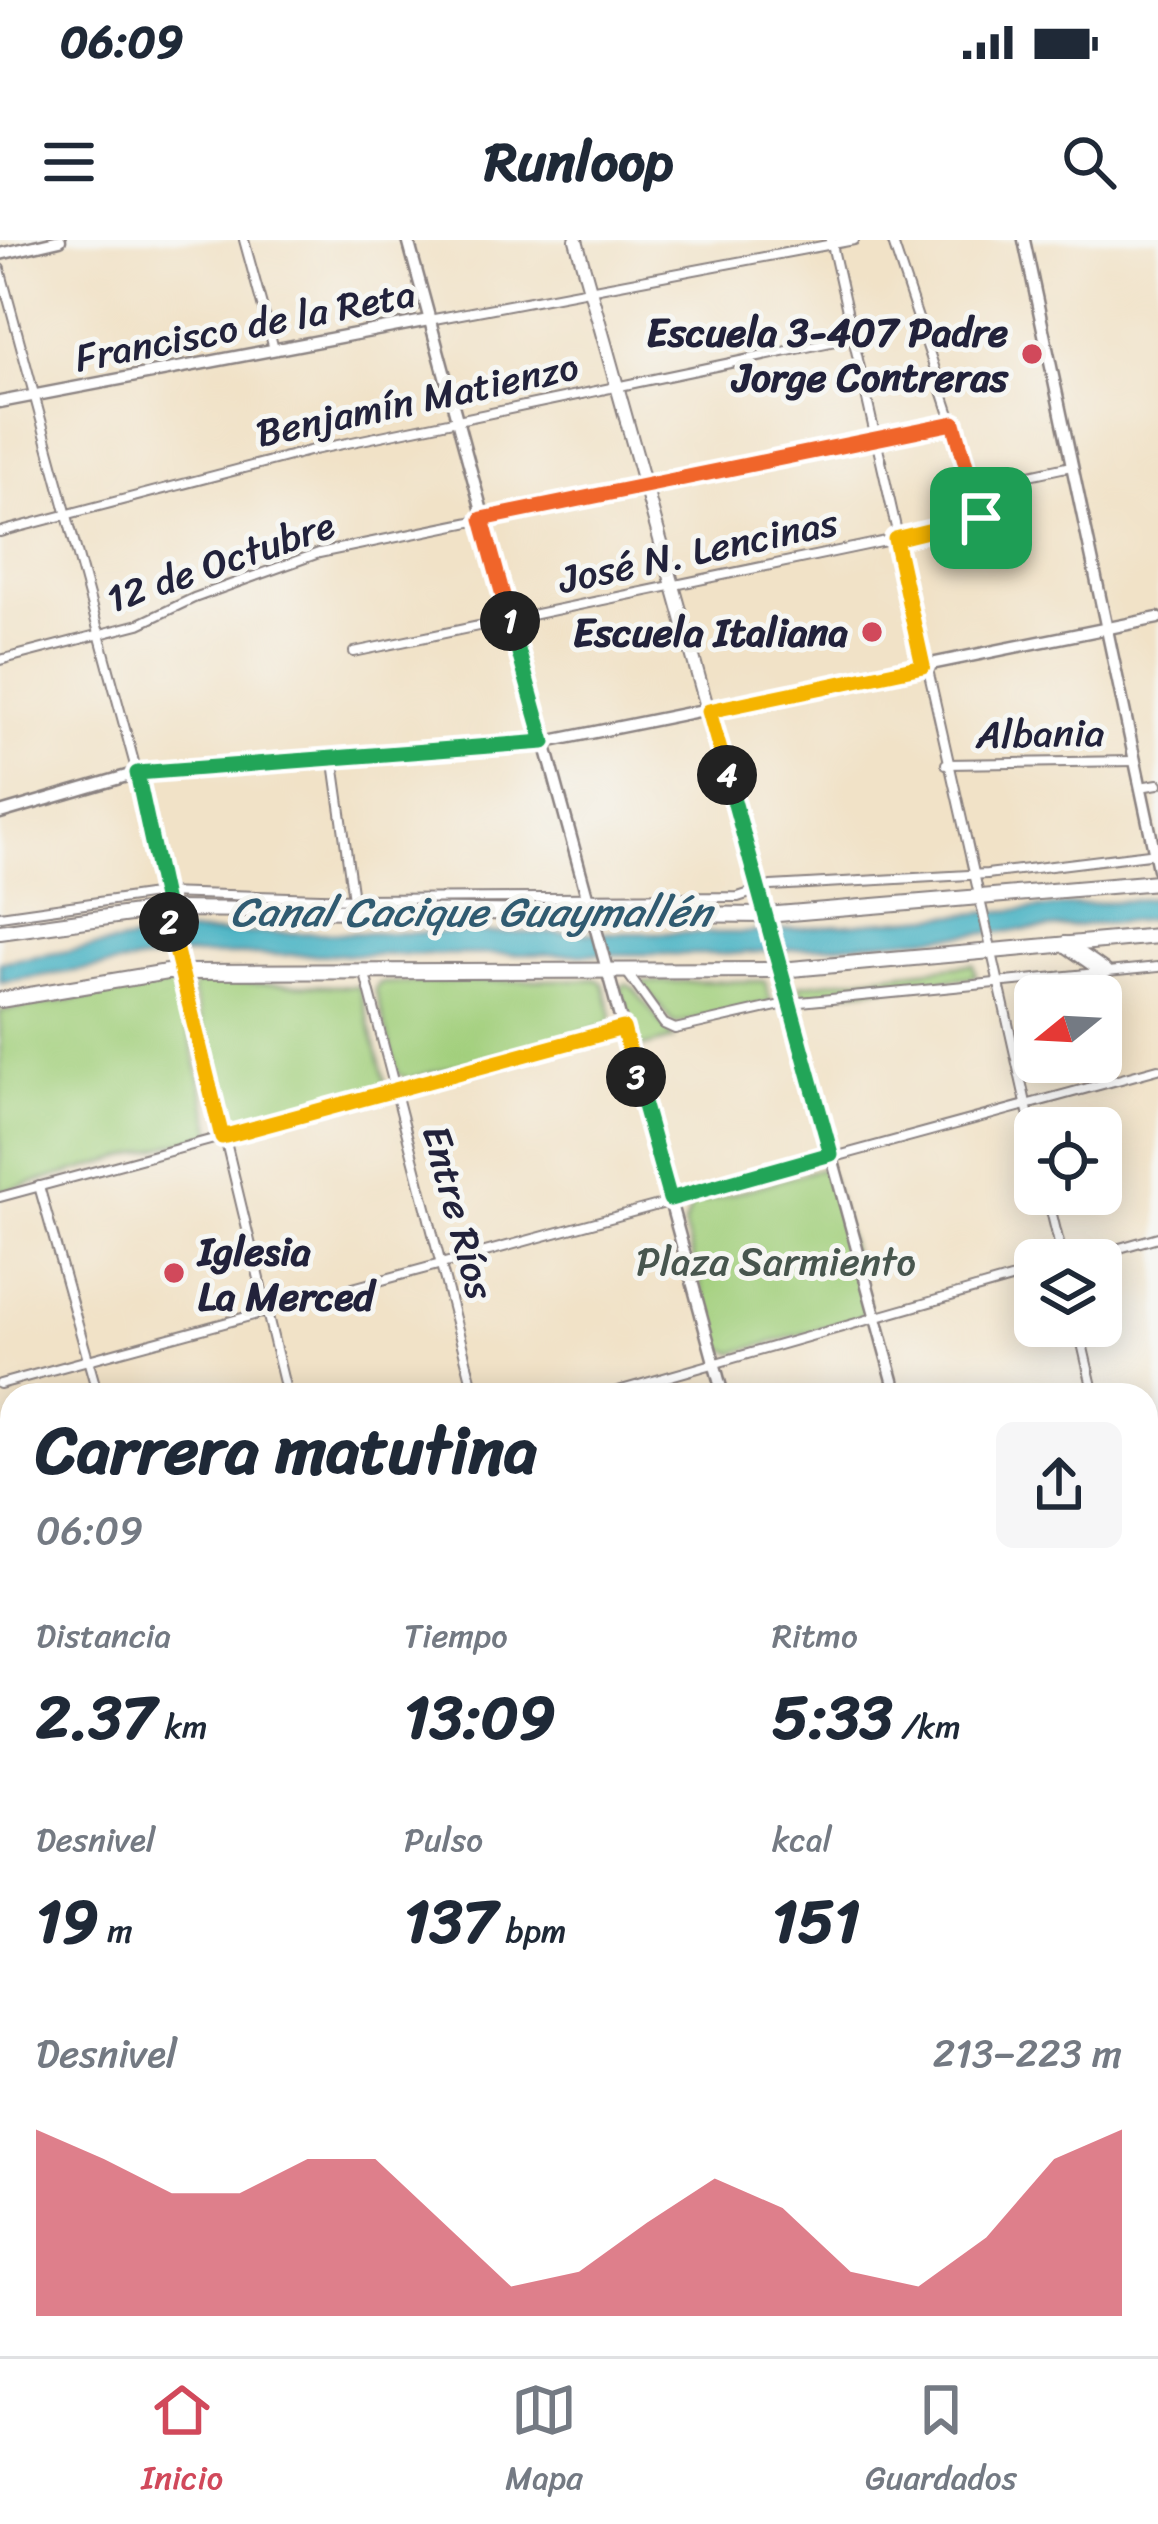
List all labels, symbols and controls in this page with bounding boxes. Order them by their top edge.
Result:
text: 06:09 [60,2,184,82]
text: Runloop [485,114,673,210]
icon: menu [36,129,102,195]
icon: search [1056,129,1122,195]
street label: Francisco de la Reta [69,259,421,392]
place label: Escuela 3-407 Padre Jorge Contreras [646,298,1009,412]
street label: Benjamín Matienzo [249,332,585,467]
marker: Escuela 3-407 Padre Jorge Contreras [1019,341,1045,367]
pin [930,467,1032,569]
icon: arrive [948,485,1014,551]
street label: José N. Lencinas [550,487,845,614]
street label: 12 de Octubre [97,490,344,633]
pin: 1 [480,591,540,651]
text: 1 [503,592,517,650]
place label: Escuela Italiana [573,598,848,667]
marker: Escuela Italiana [859,619,885,645]
street label: Albania [974,698,1105,769]
pin: 4 [697,745,757,805]
text: 4 [717,746,737,804]
water label: Canal Cacique Guaymallén [231,875,716,949]
pin: 2 [139,892,199,952]
text: 2 [159,893,179,951]
north arrow [1014,975,1122,1083]
map controls [1014,975,1122,1347]
pin: 3 [606,1047,666,1107]
text: 3 [627,1048,645,1106]
button: locate [1014,1107,1122,1215]
street label: Entre Ríos [402,1117,515,1308]
place label: Iglesia La Merced [196,1217,377,1331]
park label: Plaza Sarmiento [636,1227,916,1296]
button: layers [1014,1239,1122,1347]
marker: Iglesia La Merced [161,1260,187,1286]
text: Carrera matutina [36,1392,537,1509]
button: share [996,1422,1122,1548]
text: 06:09 [36,1496,143,1565]
text: Distancia [36,1607,171,1665]
text: Tiempo [404,1607,508,1665]
text: Ritmo [772,1607,858,1665]
text: 2.37 [36,1665,156,1771]
text: 13:09 [404,1665,556,1771]
text: 5:33 [772,1665,893,1771]
text: km [156,1698,207,1756]
text: /km [893,1698,961,1756]
text: Desnivel [36,1811,155,1869]
text: Pulso [404,1811,483,1869]
text: kcal [772,1811,832,1869]
text: 19 [36,1869,99,1975]
text: 137 [404,1869,497,1975]
text: 151 [772,1869,860,1975]
text: m [99,1902,133,1960]
text: bpm [497,1902,566,1960]
text: Desnivel [36,2019,177,2088]
text: 213–223 m [933,2019,1122,2088]
tab: Inicio [141,2377,223,2507]
tab: Mapa [505,2377,583,2507]
tab: Guardados [865,2377,1017,2507]

